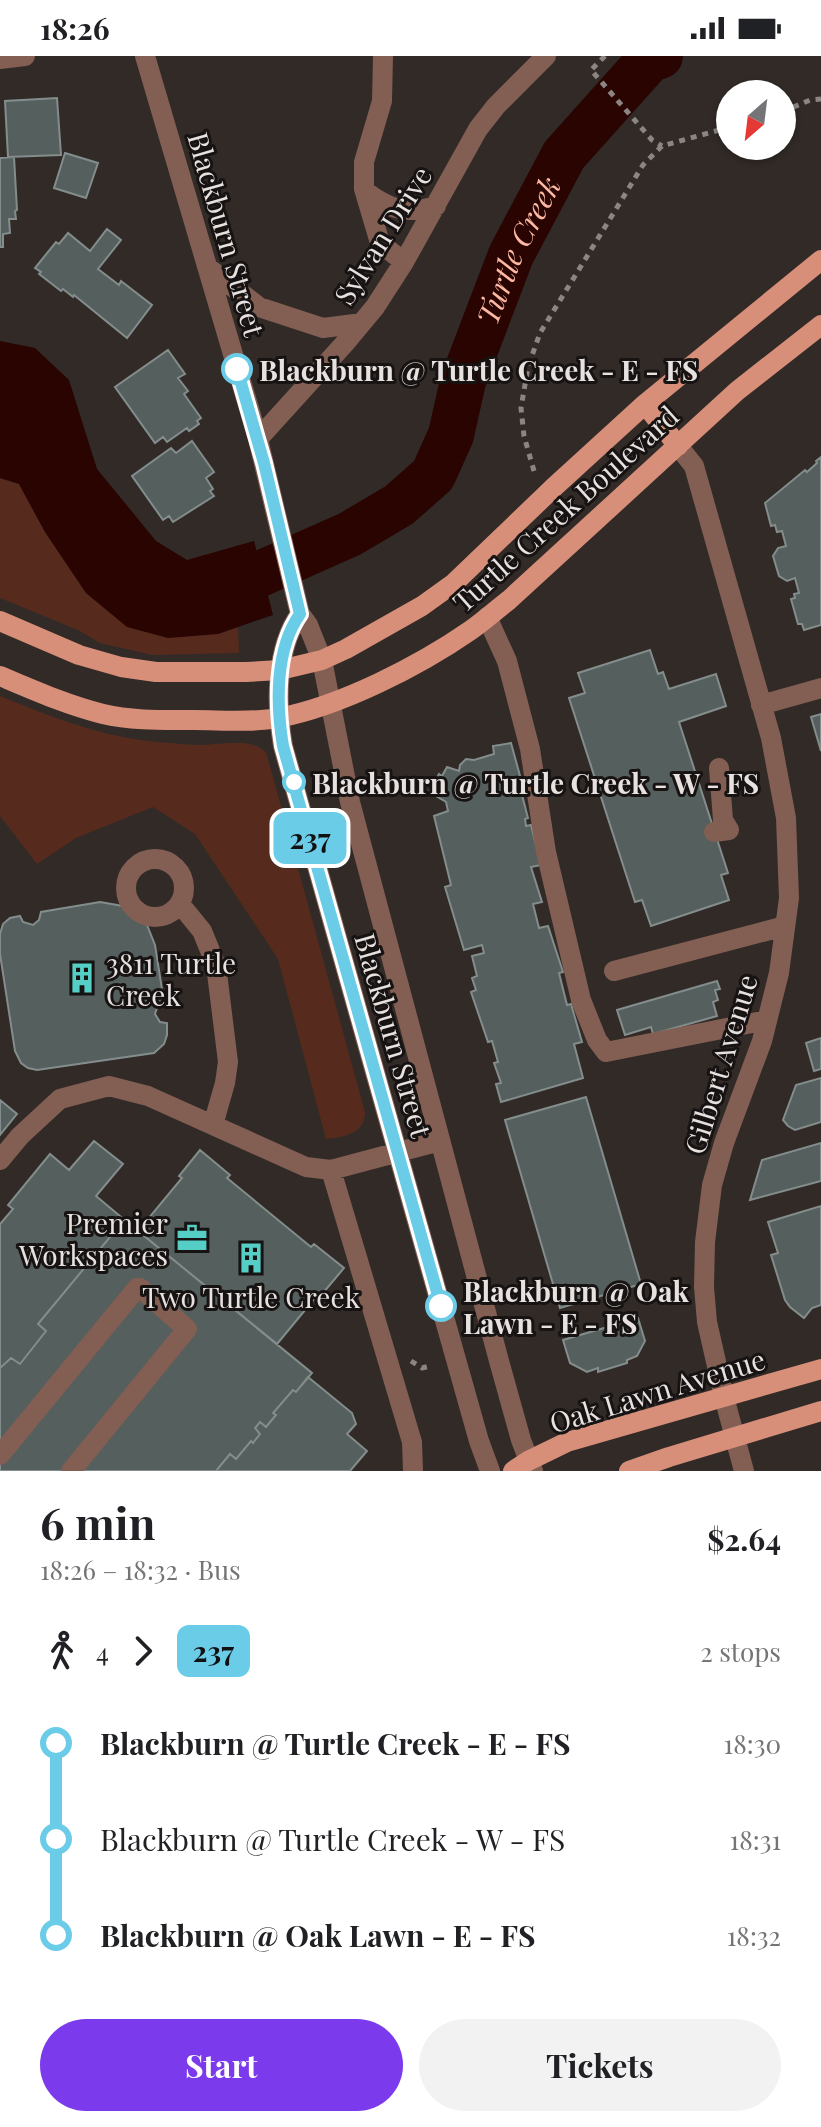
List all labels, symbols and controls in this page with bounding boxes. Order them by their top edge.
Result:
text: 18:26 [40,8,110,48]
north arrow [716,80,796,160]
map controls [716,80,796,160]
street label: Blackburn Street [180,128,274,341]
street label: Sylvan Drive [325,159,439,311]
water label: Turtle Creek [466,169,569,331]
place label: Blackburn @ Turtle Creek - E - FS [259,351,698,388]
marker: Blackburn @ Turtle Creek - E - FS [222,354,252,384]
street label: Turtle Creek Boulevard [445,397,685,619]
place label: Blackburn @ Turtle Creek - W - FS [312,764,759,801]
marker: Blackburn @ Turtle Creek - W - FS [283,771,305,793]
line badge: 237 [264,812,356,864]
text: 237 [289,819,331,856]
street label: Blackburn Street [347,929,441,1142]
place label: 3811 Turtle Creek [106,944,236,1013]
building icon: 3811 Turtle Creek [65,961,99,995]
street label: Gilbert Avenue [675,970,765,1158]
place label: Premier Workspaces [18,1204,169,1273]
office icon: Premier Workspaces [175,1221,209,1255]
building icon: Two Turtle Creek [234,1241,268,1275]
place label: Blackburn @ Oak Lawn - E - FS [463,1272,689,1341]
place label: Two Turtle Creek [142,1278,361,1315]
marker: Blackburn @ Oak Lawn - E - FS [426,1291,456,1321]
street label: Oak Lawn Avenue [545,1340,769,1440]
text: 6 min [40,1492,156,1551]
text: $2.64 [707,1519,781,1559]
text: 18:26 – 18:32 · Bus [40,1552,241,1587]
icon: walk [40,1629,84,1673]
icon: forward [121,1629,165,1673]
text: 237 [193,1632,234,1669]
text: 4 [96,1634,109,1669]
text: 2 stops [700,1634,781,1669]
text: Blackburn @ Turtle Creek - E - FS [100,1723,571,1763]
text: 18:30 [724,1726,781,1761]
text: Blackburn @ Turtle Creek - W - FS [100,1819,565,1859]
text: 18:31 [730,1822,781,1857]
text: Blackburn @ Oak Lawn - E - FS [100,1915,536,1955]
text: 18:32 [727,1918,781,1953]
button: Start [40,2019,403,2111]
button: Tickets [419,2019,781,2111]

